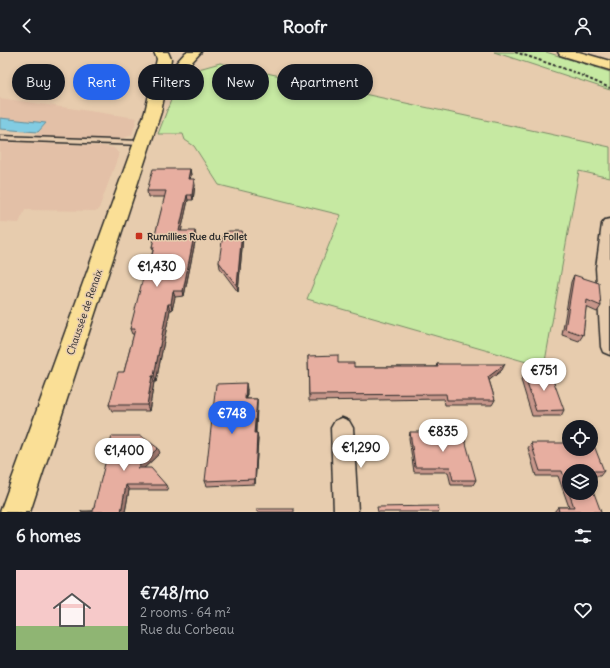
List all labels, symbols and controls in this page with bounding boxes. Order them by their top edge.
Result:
icon: back [16,15,38,37]
text: Roofr [283,15,327,38]
icon: person [572,15,594,37]
chip: Buy [12,64,65,100]
chip: Rent [73,64,130,100]
chip: Filters [138,64,204,100]
chip: New [212,64,269,100]
chip: Apartment [277,64,373,100]
place label: Rumillies Rue du Follet [147,230,248,243]
marker: Rumillies Rue du Follet [134,231,144,241]
pin: €1,430 [124,254,190,288]
text: €1,430 [137,258,177,275]
street label: Chaussée de Renaix [64,267,105,357]
pin: €751 [520,358,568,392]
text: €751 [530,362,558,379]
pin: €748 [208,401,256,435]
text: €748 [217,405,247,422]
pin: €835 [419,419,467,453]
map controls [562,420,598,500]
button: locate [562,420,598,456]
text: €835 [428,423,458,440]
pin: €1,290 [328,435,394,469]
pin: €1,400 [91,438,157,472]
text: €1,290 [341,439,381,456]
text: €1,400 [104,442,144,459]
button: layers [562,464,598,500]
text: 6 homes [16,525,81,547]
icon: filters [572,525,594,547]
text: €748/mo [140,582,209,604]
icon: home [48,586,96,634]
icon: heart [572,599,594,621]
text: 2 rooms · 64 m² [140,604,231,621]
text: Rue du Corbeau [140,621,234,638]

